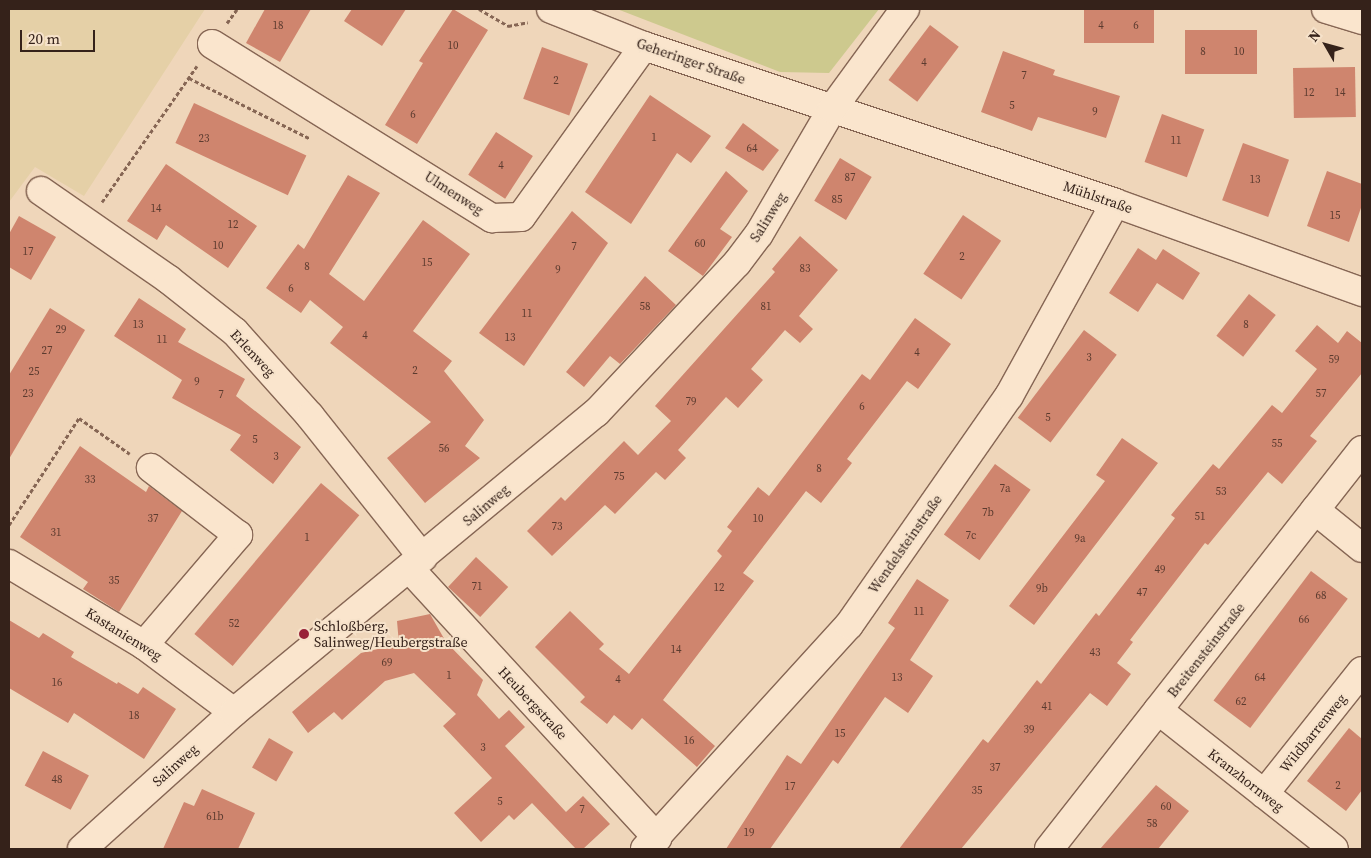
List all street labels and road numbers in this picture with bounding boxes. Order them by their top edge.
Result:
street label: Geheringer Straße [634,34,748,88]
street label: Ulmenweg [421,168,487,218]
street label: Mühlstraße [1061,177,1135,217]
street label: Salinweg [746,189,790,245]
street label: Erlenweg [227,326,279,380]
street label: Salinweg [459,481,513,529]
street label: Wendelsteinstraße [865,491,945,597]
street label: Breitensteinstraße [1164,599,1248,701]
street label: Kastanienweg [83,604,165,664]
street label: Heubergstraße [495,663,571,743]
street label: Wildbarrenweg [1276,690,1350,776]
street label: Salinweg [149,740,201,790]
street label: Kranzhornweg [1205,745,1287,815]

